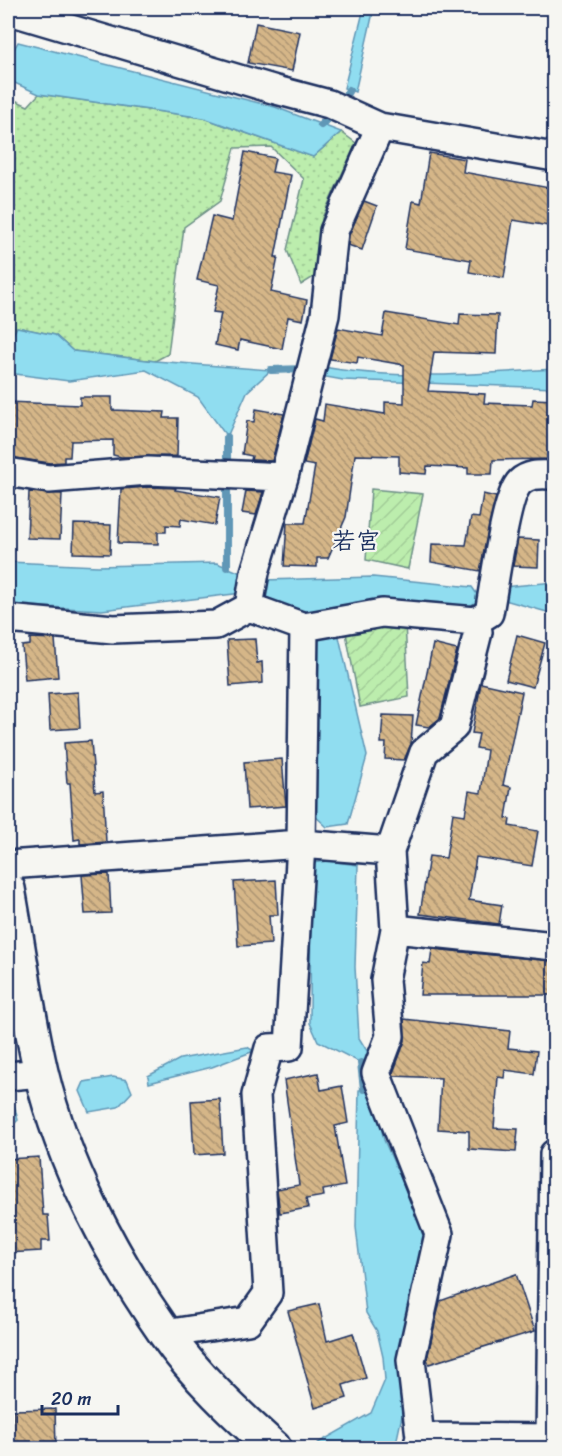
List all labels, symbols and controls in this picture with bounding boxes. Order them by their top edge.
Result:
district label: 若宮 [332,520,380,562]
scale bar [42,1378,118,1416]
text: 20 m [51,1383,91,1415]

